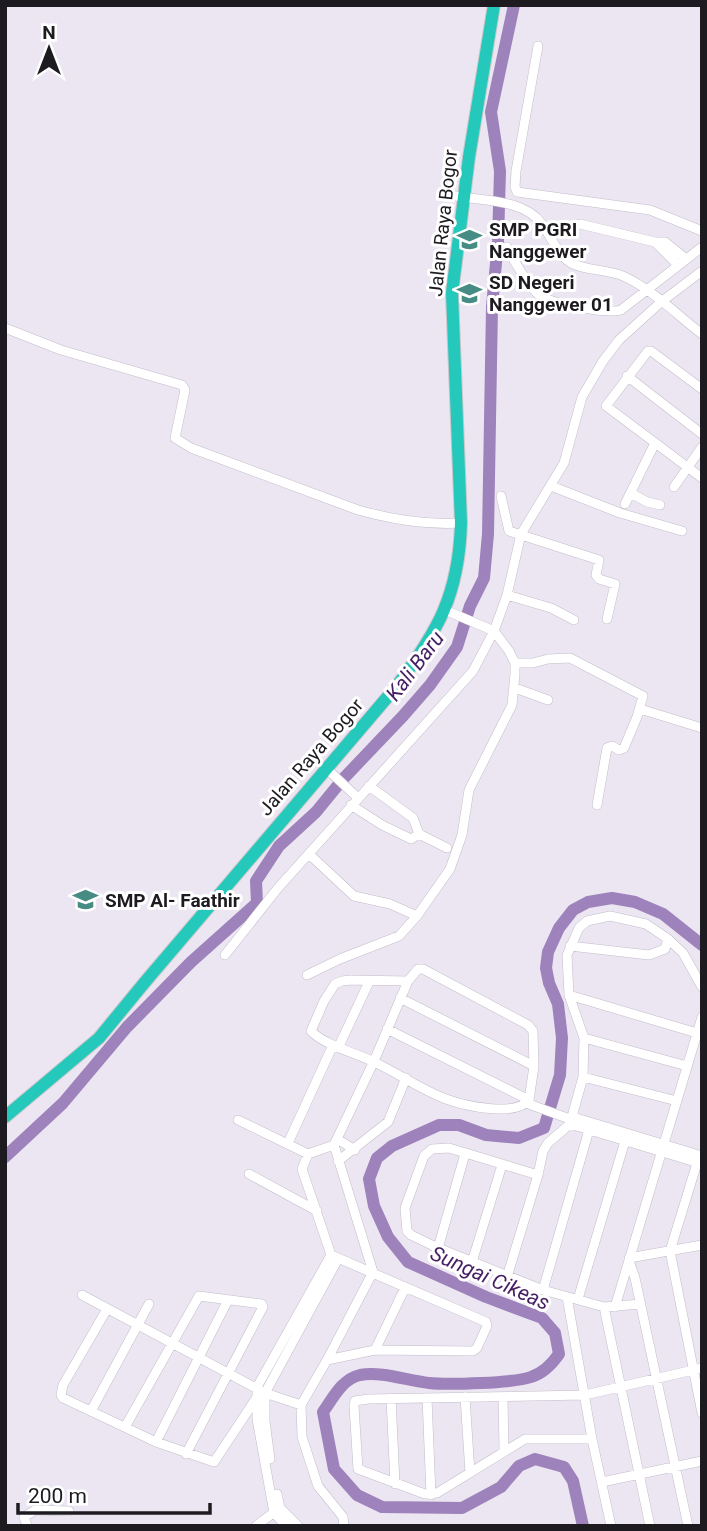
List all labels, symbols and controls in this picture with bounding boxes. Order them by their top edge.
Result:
north arrow [14,14,84,84]
text: N [42,21,56,44]
street label: Jalan Raya Bogor [424,148,462,298]
place label: SMP PGRI Nanggewer [489,218,586,263]
school or university icon: SMP PGRI Nanggewer [455,226,483,254]
place label: SD Negeri Nanggewer 01 [489,271,613,316]
school or university icon: SD Negeri Nanggewer 01 [455,279,483,307]
water label: Kali Baru [381,626,449,706]
street label: Jalan Raya Bogor [254,693,368,820]
school or university icon: SMP Al- Faathir [71,886,99,914]
place label: SMP Al- Faathir [105,889,240,912]
water label: Sungai Cikeas [427,1241,553,1315]
scale bar [18,1472,210,1516]
text: 200 m [28,1484,87,1508]

